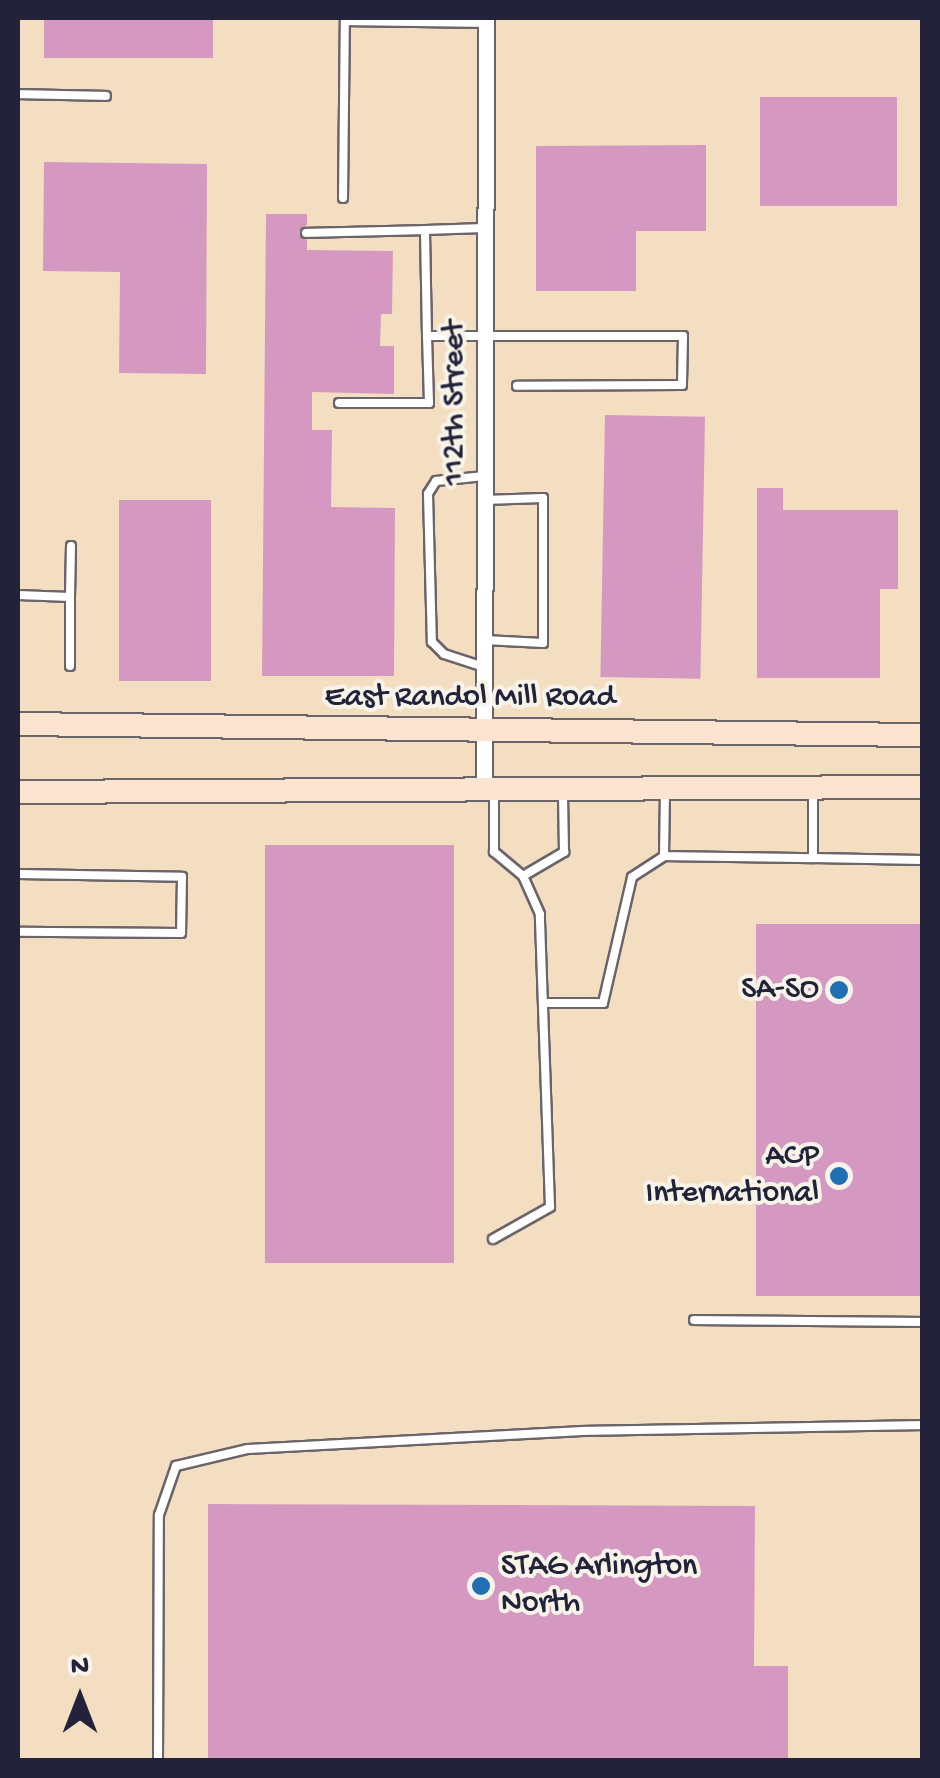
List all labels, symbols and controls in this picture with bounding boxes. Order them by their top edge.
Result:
street label: 112th Street [437,321,475,485]
street label: East Randol Mill Road [325,679,615,717]
place label: SA-SO [741,971,819,1009]
marker: SA-SO [828,979,850,1001]
place label: ACP International [646,1139,819,1214]
marker: ACP International [828,1165,850,1187]
place label: STAG Arlington North [501,1549,697,1624]
marker: STAG Arlington North [470,1575,492,1597]
north arrow [30,1648,130,1748]
text: N [71,1651,89,1684]

